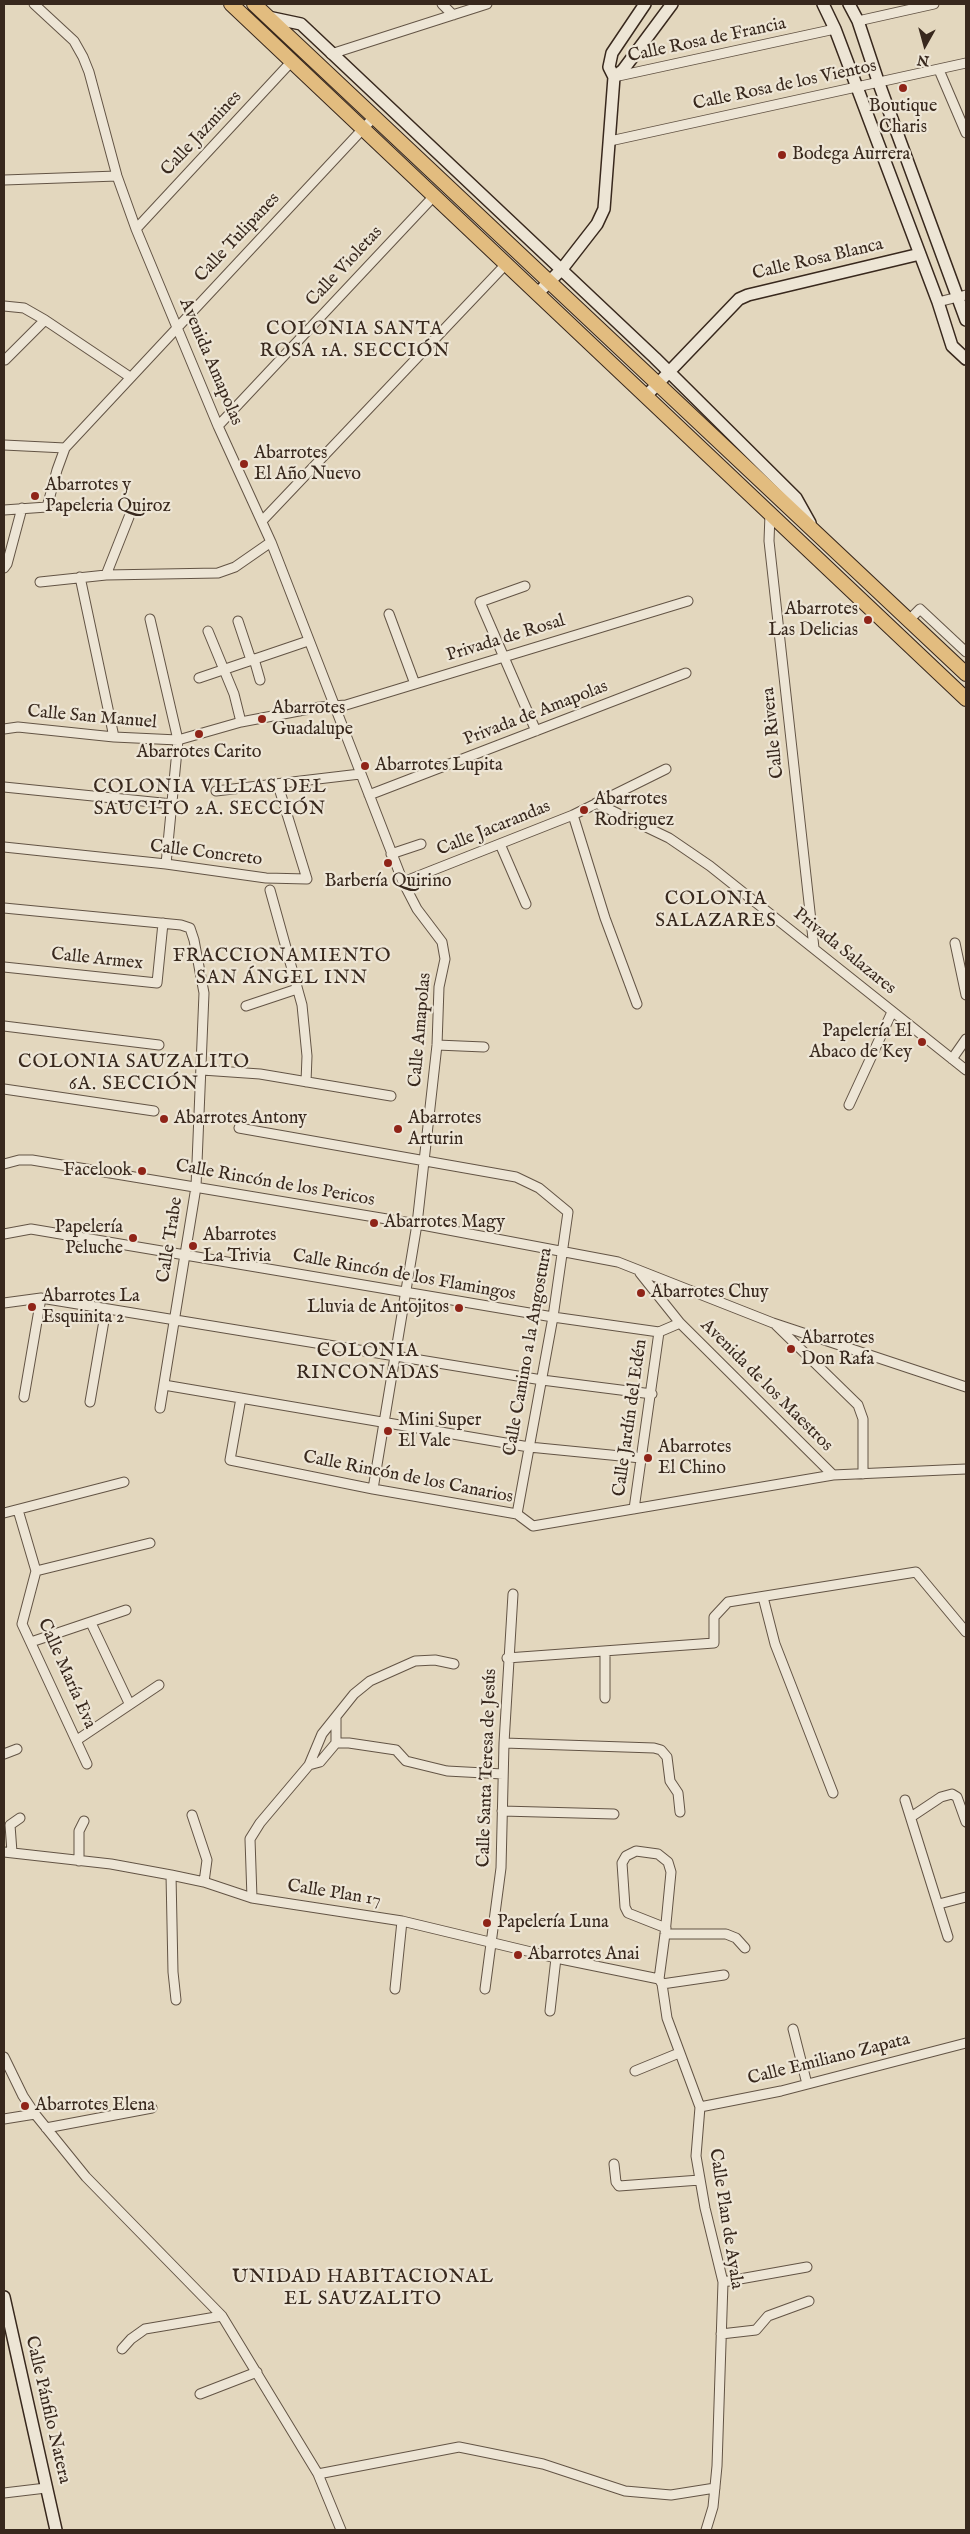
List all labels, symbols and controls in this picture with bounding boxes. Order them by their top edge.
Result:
street label: Calle Rosa de Francia [626,14,788,68]
north arrow [900,20,950,70]
text: N [916,50,930,70]
street label: Calle Rosa de los Vientos [691,56,879,116]
marker: Boutique Charis [897,82,909,94]
street label: Calle Jazmines [157,87,247,181]
place label: Boutique Charis [869,96,937,138]
place label: Bodega Aurrera [792,144,910,166]
marker: Bodega Aurrera [776,149,788,161]
street label: Calle Tulipanes [191,189,285,287]
street label: Calle Violetas [302,222,388,312]
street label: Calle Rosa Blanca [750,234,886,286]
street label: Avenida Amapolas [174,295,246,429]
district label: COLONIA SANTA ROSA 1A. SECCIÓN [257,319,453,363]
place label: Abarrotes El Año Nuevo [254,443,361,486]
marker: Abarrotes El Año Nuevo [238,458,250,470]
place label: Abarrotes y Papeleria Quiroz [45,475,171,518]
marker: Abarrotes y Papeleria Quiroz [29,490,41,502]
place label: Abarrotes Las Delicias [768,599,858,642]
street label: Privada de Rosal [444,611,568,667]
marker: Abarrotes Las Delicias [862,614,874,626]
street label: Privada de Amapolas [461,677,611,751]
street label: Calle Rivera [758,686,790,780]
place label: Abarrotes Guadalupe [272,698,353,741]
street label: Calle San Manuel [26,702,158,734]
marker: Abarrotes Guadalupe [256,713,268,725]
marker: Abarrotes Carito [193,728,205,740]
place label: Abarrotes Carito [136,742,262,764]
place label: Abarrotes Lupita [375,755,503,777]
marker: Abarrotes Lupita [359,760,371,772]
district label: COLONIA VILLAS DEL SAUCITO 2A. SECCIÓN [91,777,329,821]
place label: Abarrotes Rodriguez [594,789,674,832]
street label: Calle Jacarandas [434,796,554,862]
marker: Abarrotes Rodriguez [578,804,590,816]
street label: Calle Concreto [149,836,263,872]
marker: Barbería Quirino [382,857,394,869]
place label: Barbería Quirino [325,871,451,893]
district label: COLONIA SALAZARES [654,889,778,933]
street label: Privada Salazares [788,904,900,1000]
street label: Calle Armex [50,944,144,976]
district label: FRACCIONAMIENTO SAN ÁNGEL INN [171,946,393,990]
street label: Calle Amapolas [405,972,437,1088]
place label: Papelería El Abaco de Key [809,1021,912,1064]
marker: Papelería El Abaco de Key [916,1036,928,1048]
district label: COLONIA SAUZALITO 6A. SECCIÓN [16,1052,252,1096]
place label: Abarrotes Antony [174,1108,307,1130]
place label: Abarrotes Arturin [408,1108,481,1150]
marker: Abarrotes Antony [158,1113,170,1125]
marker: Abarrotes Arturin [392,1123,404,1135]
street label: Calle Rincón de los Pericos [174,1156,376,1212]
place label: Facelook [63,1160,132,1182]
marker: Facelook [136,1165,148,1177]
street label: Calle Trabe [154,1196,188,1284]
place label: Abarrotes Magy [384,1212,505,1234]
place label: Papelería Peluche [55,1217,123,1260]
marker: Abarrotes Magy [368,1217,380,1229]
place label: Abarrotes La Trivia [203,1225,276,1268]
marker: Papelería Peluche [127,1232,139,1244]
marker: Abarrotes La Trivia [187,1240,199,1252]
street label: Calle Rincón de los Flamingos [291,1246,517,1306]
street label: Calle Camino a la Angostura [500,1246,558,1458]
place label: Abarrotes Chuy [651,1282,769,1304]
place label: Abarrotes La Esquinita 2 [42,1286,140,1328]
marker: Abarrotes Chuy [635,1287,647,1299]
place label: Lluvia de Antojitos [307,1297,449,1319]
marker: Abarrotes La Esquinita 2 [26,1301,38,1313]
marker: Lluvia de Antojitos [453,1302,465,1314]
street label: Avenida de los Maestros [695,1315,837,1457]
place label: Abarrotes Don Rafa [801,1328,874,1370]
street label: Calle Jardín del Edén [609,1338,653,1498]
district label: COLONIA RINCONADAS [295,1341,441,1385]
marker: Abarrotes Don Rafa [785,1343,797,1355]
place label: Mini Super El Vale [398,1410,481,1452]
marker: Mini Super El Vale [382,1425,394,1437]
place label: Abarrotes El Chino [658,1437,731,1480]
street label: Calle Rincón de los Canarios [301,1447,515,1509]
marker: Abarrotes El Chino [642,1452,654,1464]
street label: Calle María Eva [32,1615,100,1733]
street label: Calle Santa Teresa de Jesús [474,1668,502,1868]
street label: Calle Plan 17 [286,1876,382,1912]
place label: Papelería Luna [497,1912,609,1934]
marker: Papelería Luna [481,1917,493,1929]
place label: Abarrotes Anai [528,1944,640,1966]
marker: Abarrotes Anai [512,1949,524,1961]
street label: Calle Emiliano Zapata [746,2029,912,2091]
place label: Abarrotes Elena [35,2095,155,2117]
marker: Abarrotes Elena [19,2100,31,2112]
street label: Calle Plan de Ayala [703,2147,747,2291]
district label: UNIDAD HABITACIONAL EL SAUZALITO [230,2267,496,2311]
street label: Calle Pánfilo Natera [20,2334,74,2486]

